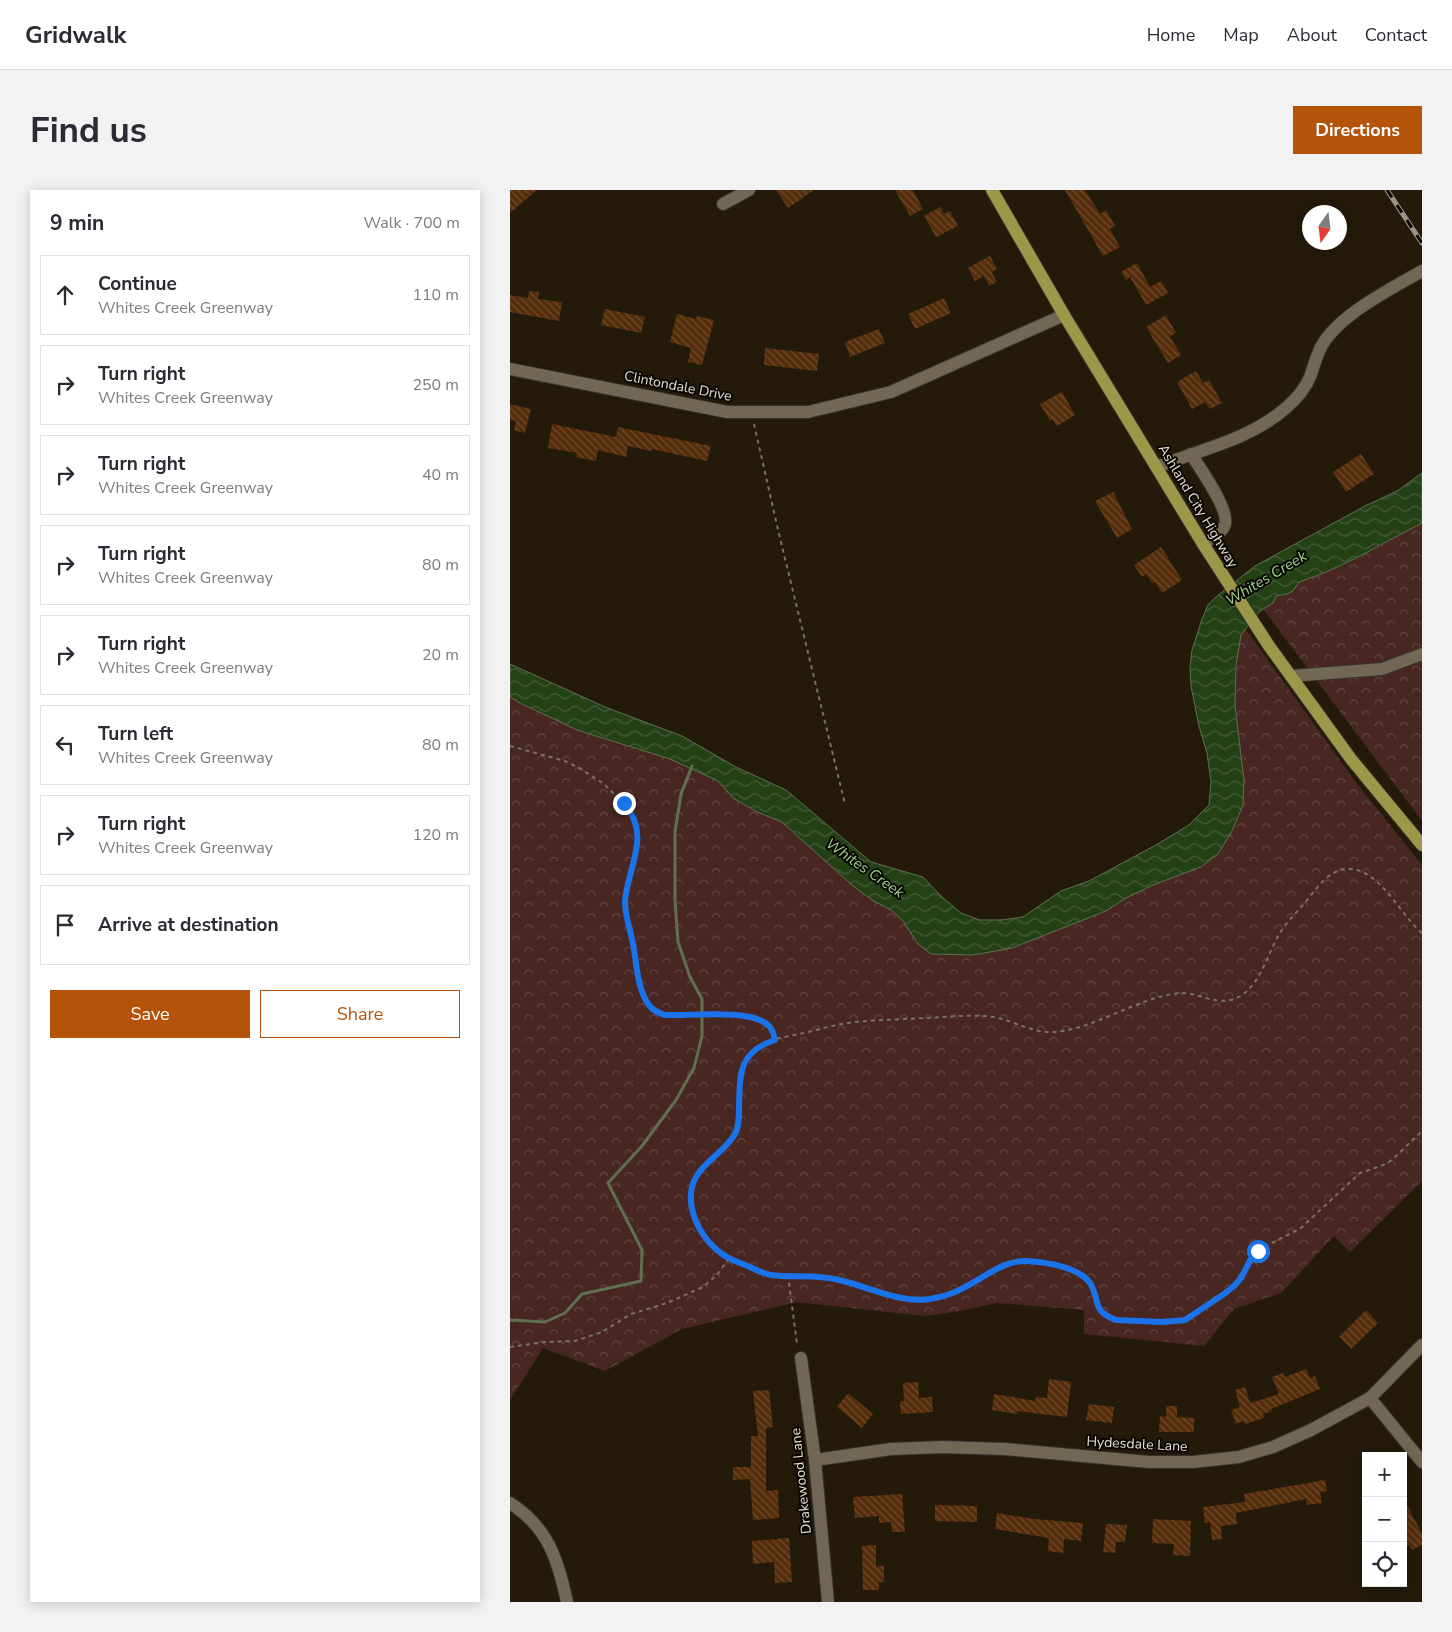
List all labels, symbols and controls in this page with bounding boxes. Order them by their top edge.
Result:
text: Gridwalk [25,19,126,51]
text: Home [1147,23,1195,47]
text: Map [1223,23,1259,47]
text: About [1287,23,1337,47]
text: Contact [1365,23,1427,47]
button: Directions [1293,106,1422,154]
text: Find us [30,107,147,154]
north arrow [1302,205,1347,250]
text: 9 min [50,209,104,237]
text: Walk · 700 m [364,212,460,234]
text: Continue [98,271,177,297]
icon: ahead [51,281,79,309]
text: 110 m [412,284,459,306]
text: Whites Creek Greenway [98,297,273,319]
text: Turn right [98,361,185,387]
street label: Clintondale Drive [623,366,733,406]
icon: right [51,371,79,399]
text: 250 m [412,374,459,396]
text: Whites Creek Greenway [98,387,273,409]
street label: Ashland City Highway [1154,441,1243,572]
text: Turn right [98,451,185,477]
icon: right [51,461,79,489]
text: 40 m [422,464,459,486]
text: Whites Creek Greenway [98,477,273,499]
text: Turn right [98,541,185,567]
water label: Whites Creek [1222,546,1311,610]
icon: right [51,551,79,579]
text: 80 m [422,554,459,576]
text: Whites Creek Greenway [98,567,273,589]
text: Turn right [98,631,185,657]
icon: right [51,641,79,669]
text: 20 m [422,644,459,666]
text: Whites Creek Greenway [98,657,273,679]
text: Turn left [98,721,173,747]
icon: left [51,731,79,759]
text: 80 m [422,734,459,756]
text: Whites Creek Greenway [98,747,273,769]
route end [613,792,636,815]
text: Turn right [98,811,185,837]
icon: right [51,821,79,849]
text: 120 m [412,824,459,846]
water label: Whites Creek [822,834,909,903]
text: Whites Creek Greenway [98,837,273,859]
icon: arrive [51,911,79,939]
text: Arrive at destination [98,912,279,938]
button: Save [50,990,250,1038]
button: Share [260,990,460,1038]
route start [1247,1240,1270,1263]
street label: Drakewood Lane [786,1427,816,1535]
street label: Hydesdale Lane [1086,1432,1188,1456]
map controls [1362,1452,1407,1587]
button: + [1362,1452,1407,1497]
button: − [1362,1497,1407,1542]
button: locate [1362,1542,1407,1587]

